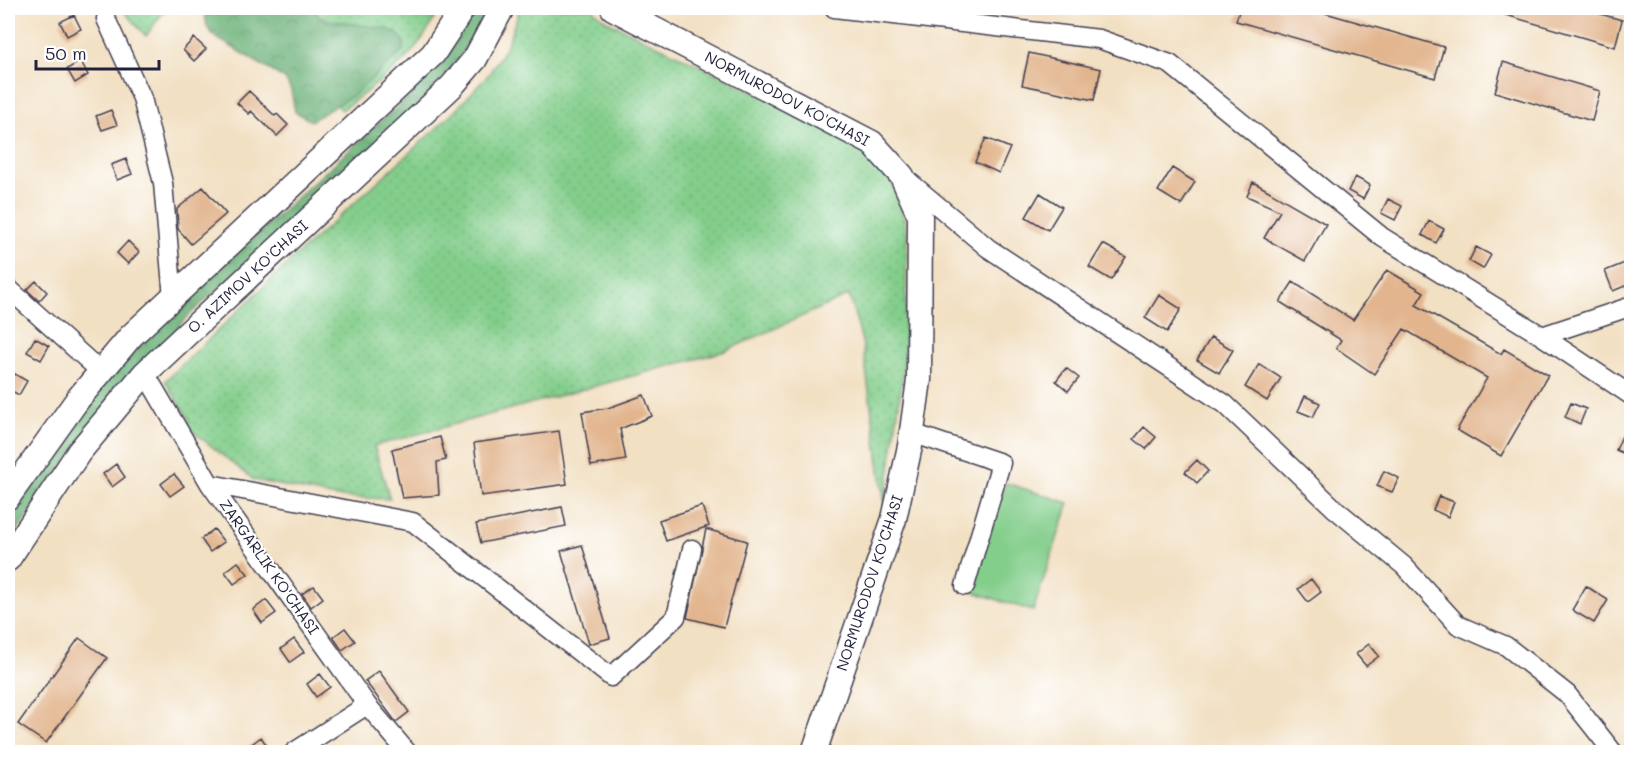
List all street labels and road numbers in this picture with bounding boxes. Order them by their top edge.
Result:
street label: NORMURODOV KO'CHASI [702,46,874,150]
street label: O. AZIMOV KO'CHASI [183,215,312,337]
street label: NORMURODOV KO'CHASI [831,492,907,673]
street label: ZARGARLIK KO'CHASI [216,495,324,638]

